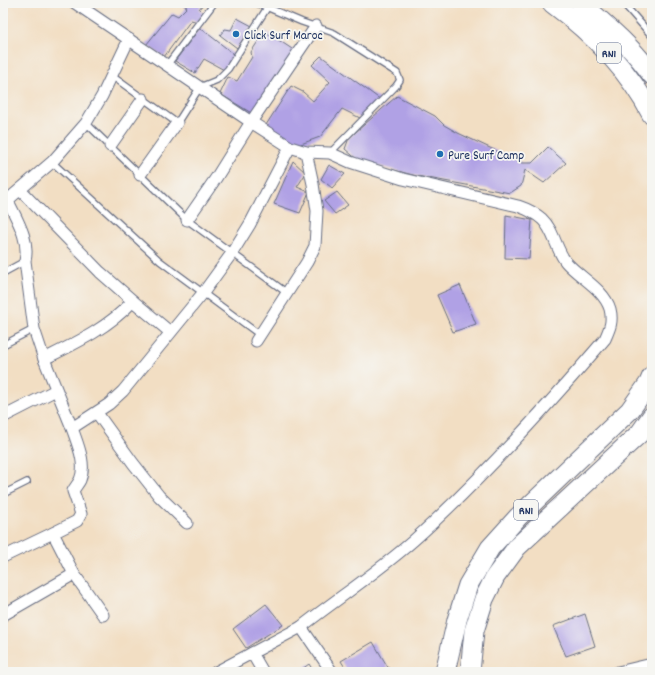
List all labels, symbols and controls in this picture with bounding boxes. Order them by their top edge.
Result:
place label: Click Surf Maroc [244,27,323,46]
marker: Click Surf Maroc [231,29,241,39]
road number: RN1 [597,43,621,63]
place label: Pure Surf Camp [448,147,524,166]
marker: Pure Surf Camp [435,149,445,159]
road number: RN1 [514,500,538,520]

